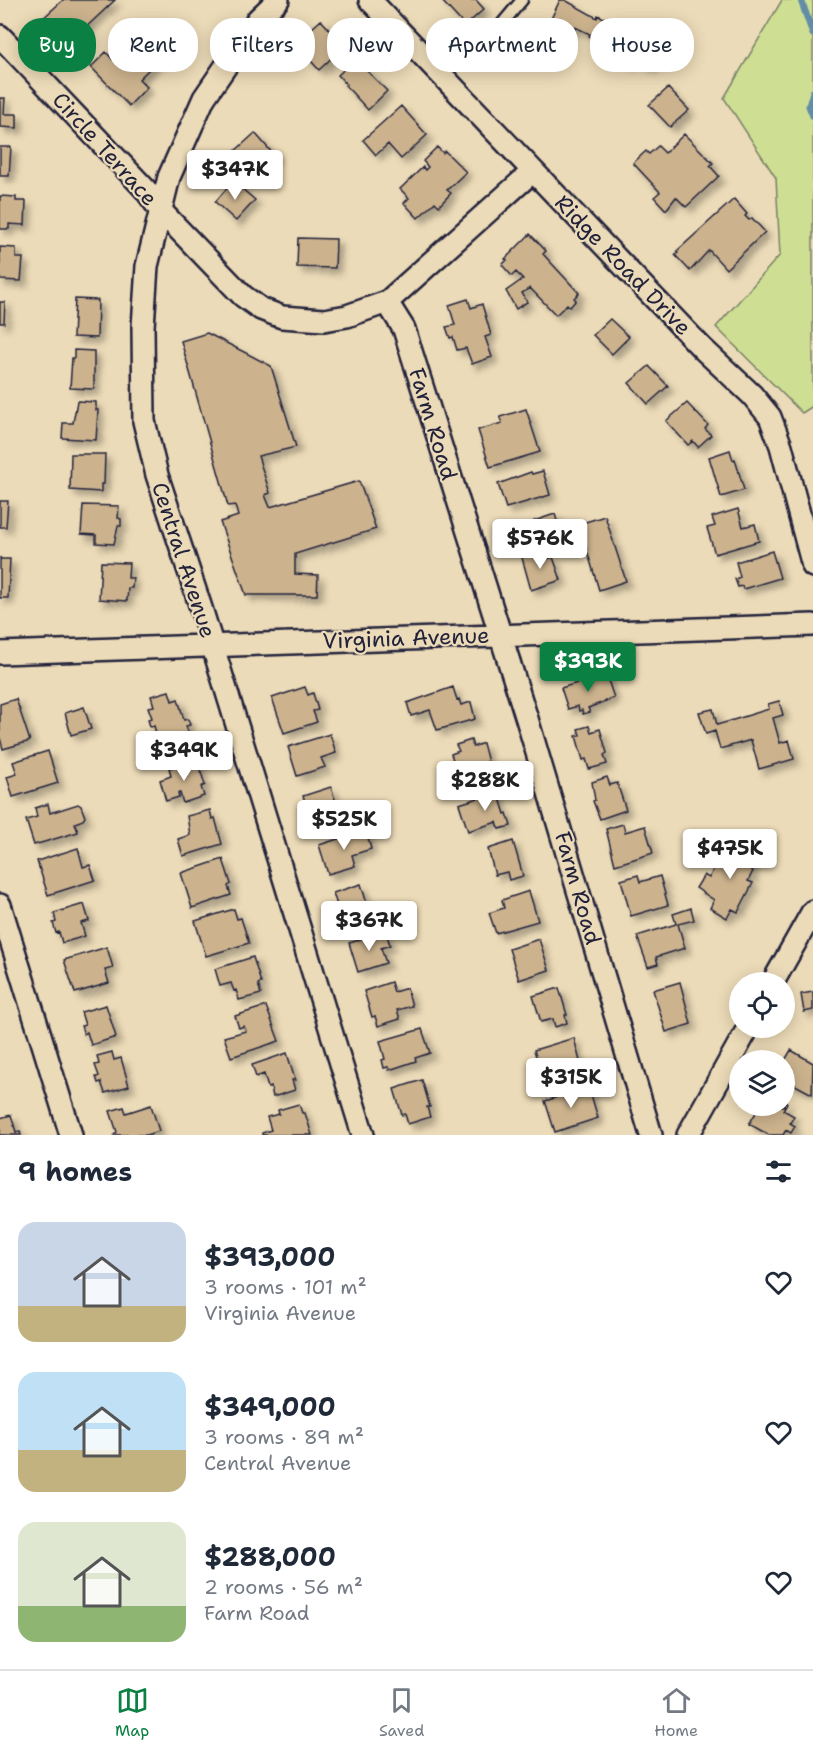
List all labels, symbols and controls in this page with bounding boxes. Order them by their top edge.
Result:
chip: Buy [18,18,96,72]
chip: Rent [108,18,198,72]
chip: Filters [210,18,315,72]
chip: New [327,18,414,72]
chip: Apartment [426,18,578,72]
chip: House [590,18,694,72]
street label: Circle Terrace [46,86,164,212]
pin: $347K [193,150,277,201]
text: $347K [201,156,269,182]
street label: Ridge Road Drive [548,188,698,342]
street label: Farm Road [402,364,464,484]
street label: Central Avenue [145,478,223,642]
pin: $576K [498,519,582,570]
text: $576K [506,525,574,551]
street label: Virginia Avenue [322,621,490,655]
pin: $393K [546,642,630,693]
text: $393K [554,648,622,674]
pin: $349K [142,731,226,782]
text: $349K [150,737,218,763]
pin: $288K [443,761,527,812]
text: $288K [451,767,519,793]
pin: $525K [302,800,386,851]
text: $525K [311,806,377,832]
street label: Farm Road [548,828,608,948]
pin: $475K [688,829,772,880]
text: $475K [697,835,763,861]
pin: $367K [327,901,411,952]
text: $367K [335,907,403,933]
map controls [729,972,795,1116]
button: locate [729,972,795,1038]
button: layers [729,1050,795,1116]
pin: $315K [529,1058,613,1109]
text: $315K [540,1064,602,1090]
text: 9 homes [18,1154,132,1189]
icon: filters [762,1155,795,1188]
text: $393,000 [204,1239,335,1274]
icon: home [66,1246,138,1318]
icon: heart [762,1266,795,1299]
text: 3 rooms · 101 m² [204,1274,367,1300]
text: Virginia Avenue [204,1300,356,1326]
text: $349,000 [204,1389,336,1424]
icon: home [66,1396,138,1468]
icon: heart [762,1416,795,1449]
text: 3 rooms · 89 m² [204,1424,364,1450]
text: Central Avenue [204,1450,351,1476]
text: $288,000 [204,1539,336,1574]
icon: home [66,1546,138,1618]
icon: heart [762,1566,795,1599]
text: 2 rooms · 56 m² [204,1574,363,1600]
text: Farm Road [204,1600,309,1626]
tab: Map [115,1684,149,1741]
tab: Saved [379,1684,424,1741]
tab: Home [654,1684,698,1741]

